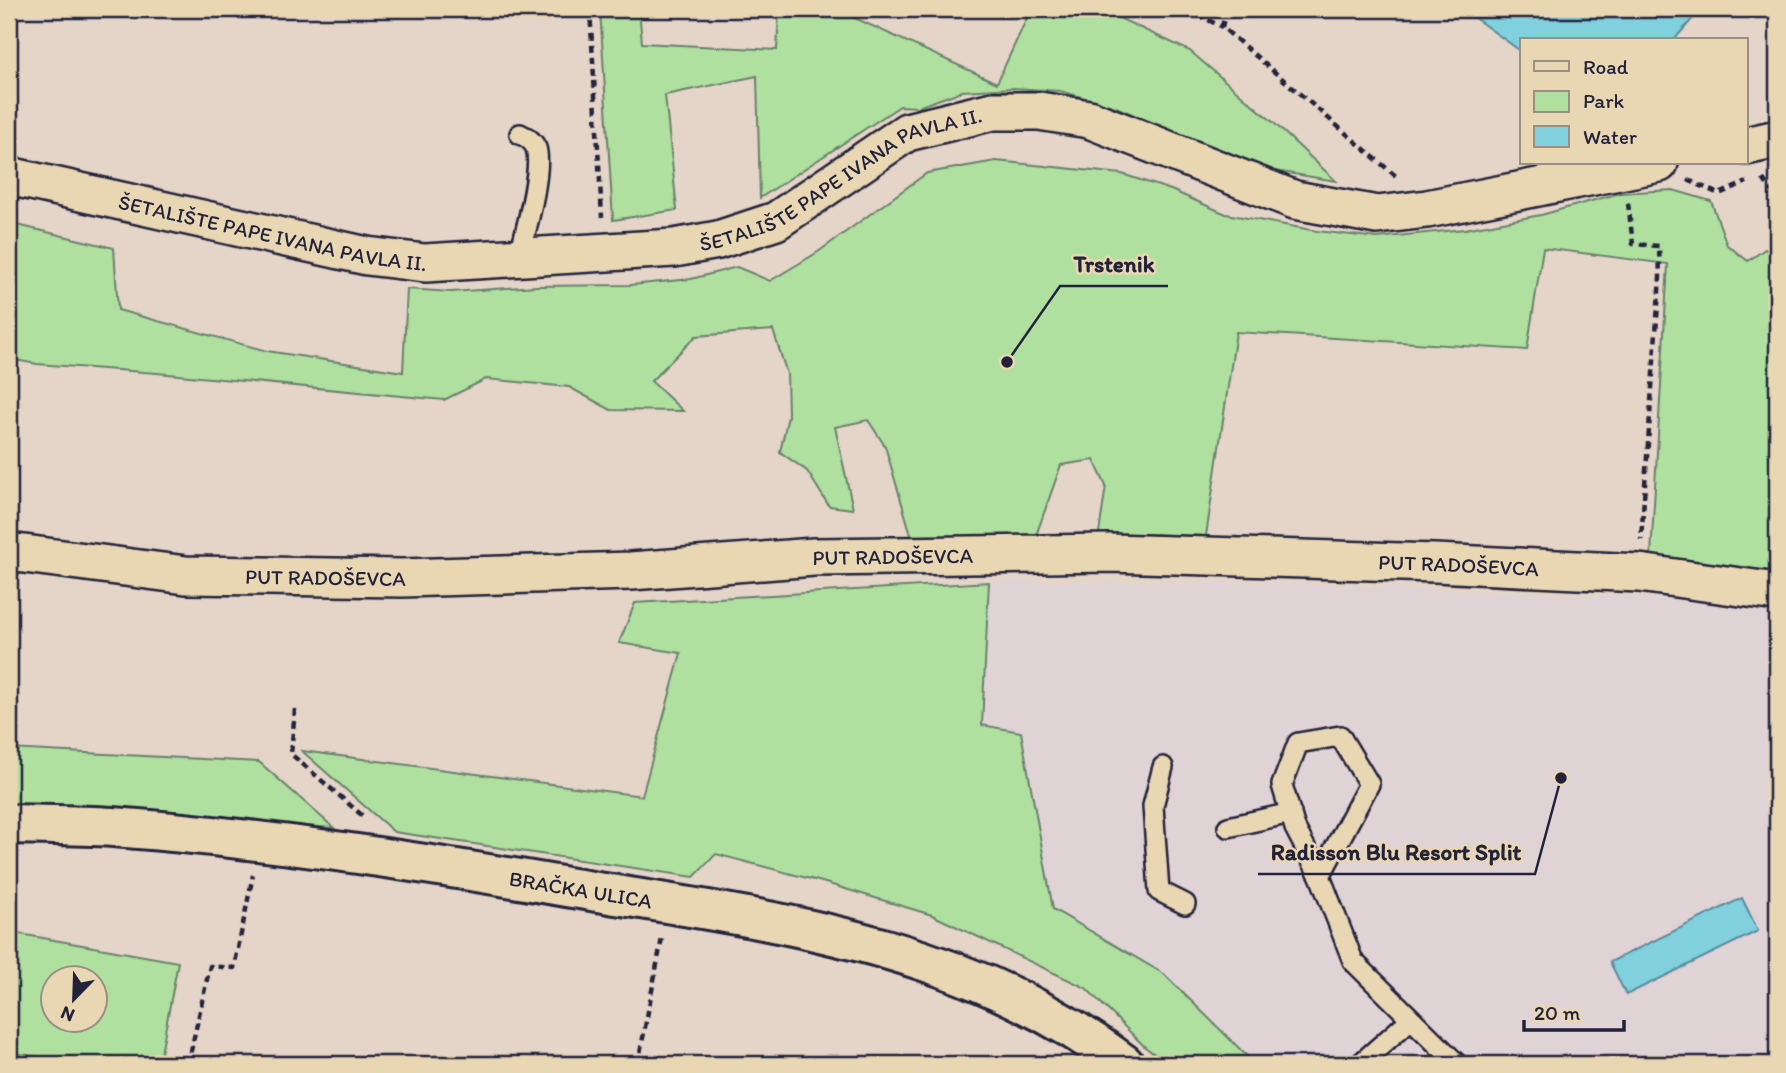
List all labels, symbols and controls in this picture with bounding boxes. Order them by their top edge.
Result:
legend [1520,38,1748,164]
text: Road [1583,54,1629,79]
text: Park [1583,88,1625,113]
street label: ŠETALIŠTE PAPE IVANA PAVLA II. [697,102,984,256]
text: Water [1583,124,1637,149]
street label: ŠETALIŠTE PAPE IVANA PAVLA II. [116,188,428,276]
callout: Trstenik [1060,242,1168,286]
text: Trstenik [1073,250,1155,278]
street label: PUT RADOŠEVCA [812,542,974,570]
street label: PUT RADOŠEVCA [1378,549,1540,581]
street label: PUT RADOŠEVCA [245,563,407,591]
callout: Radisson Blu Resort Split [1258,830,1535,874]
text: Radisson Blu Resort Split [1271,838,1522,866]
street label: BRAČKA ULICA [507,865,655,913]
north arrow [38,964,108,1034]
scale bar [1524,989,1623,1033]
text: 20 m [1534,1000,1581,1025]
text: N [57,1001,78,1027]

